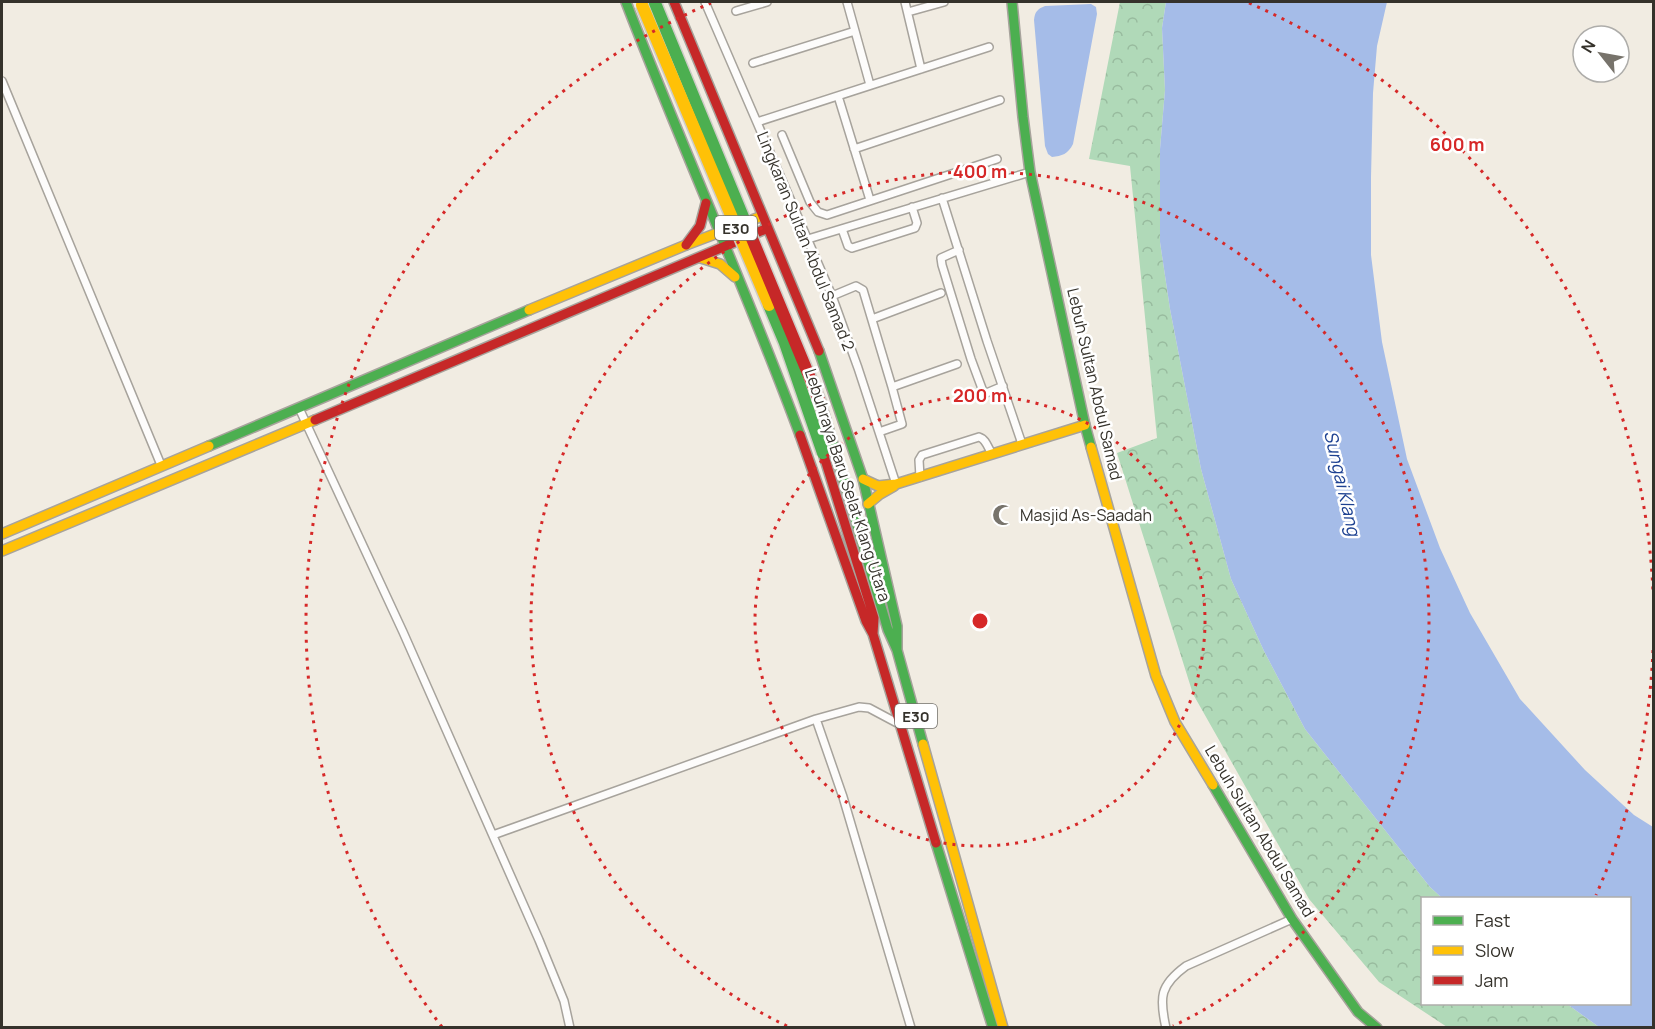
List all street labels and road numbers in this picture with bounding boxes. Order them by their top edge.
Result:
street label: Lingkaran Sultan Abdul Samad 2 [752,128,860,354]
road number: E30 [715,216,757,240]
street label: Lebuh Sultan Abdul Samad [1062,286,1128,482]
street label: Lebuhraya Baru Selat Klang Utara [800,366,896,604]
road number: E30 [895,704,937,728]
street label: Lebuh Sultan Abdul Samad [1200,741,1320,921]

